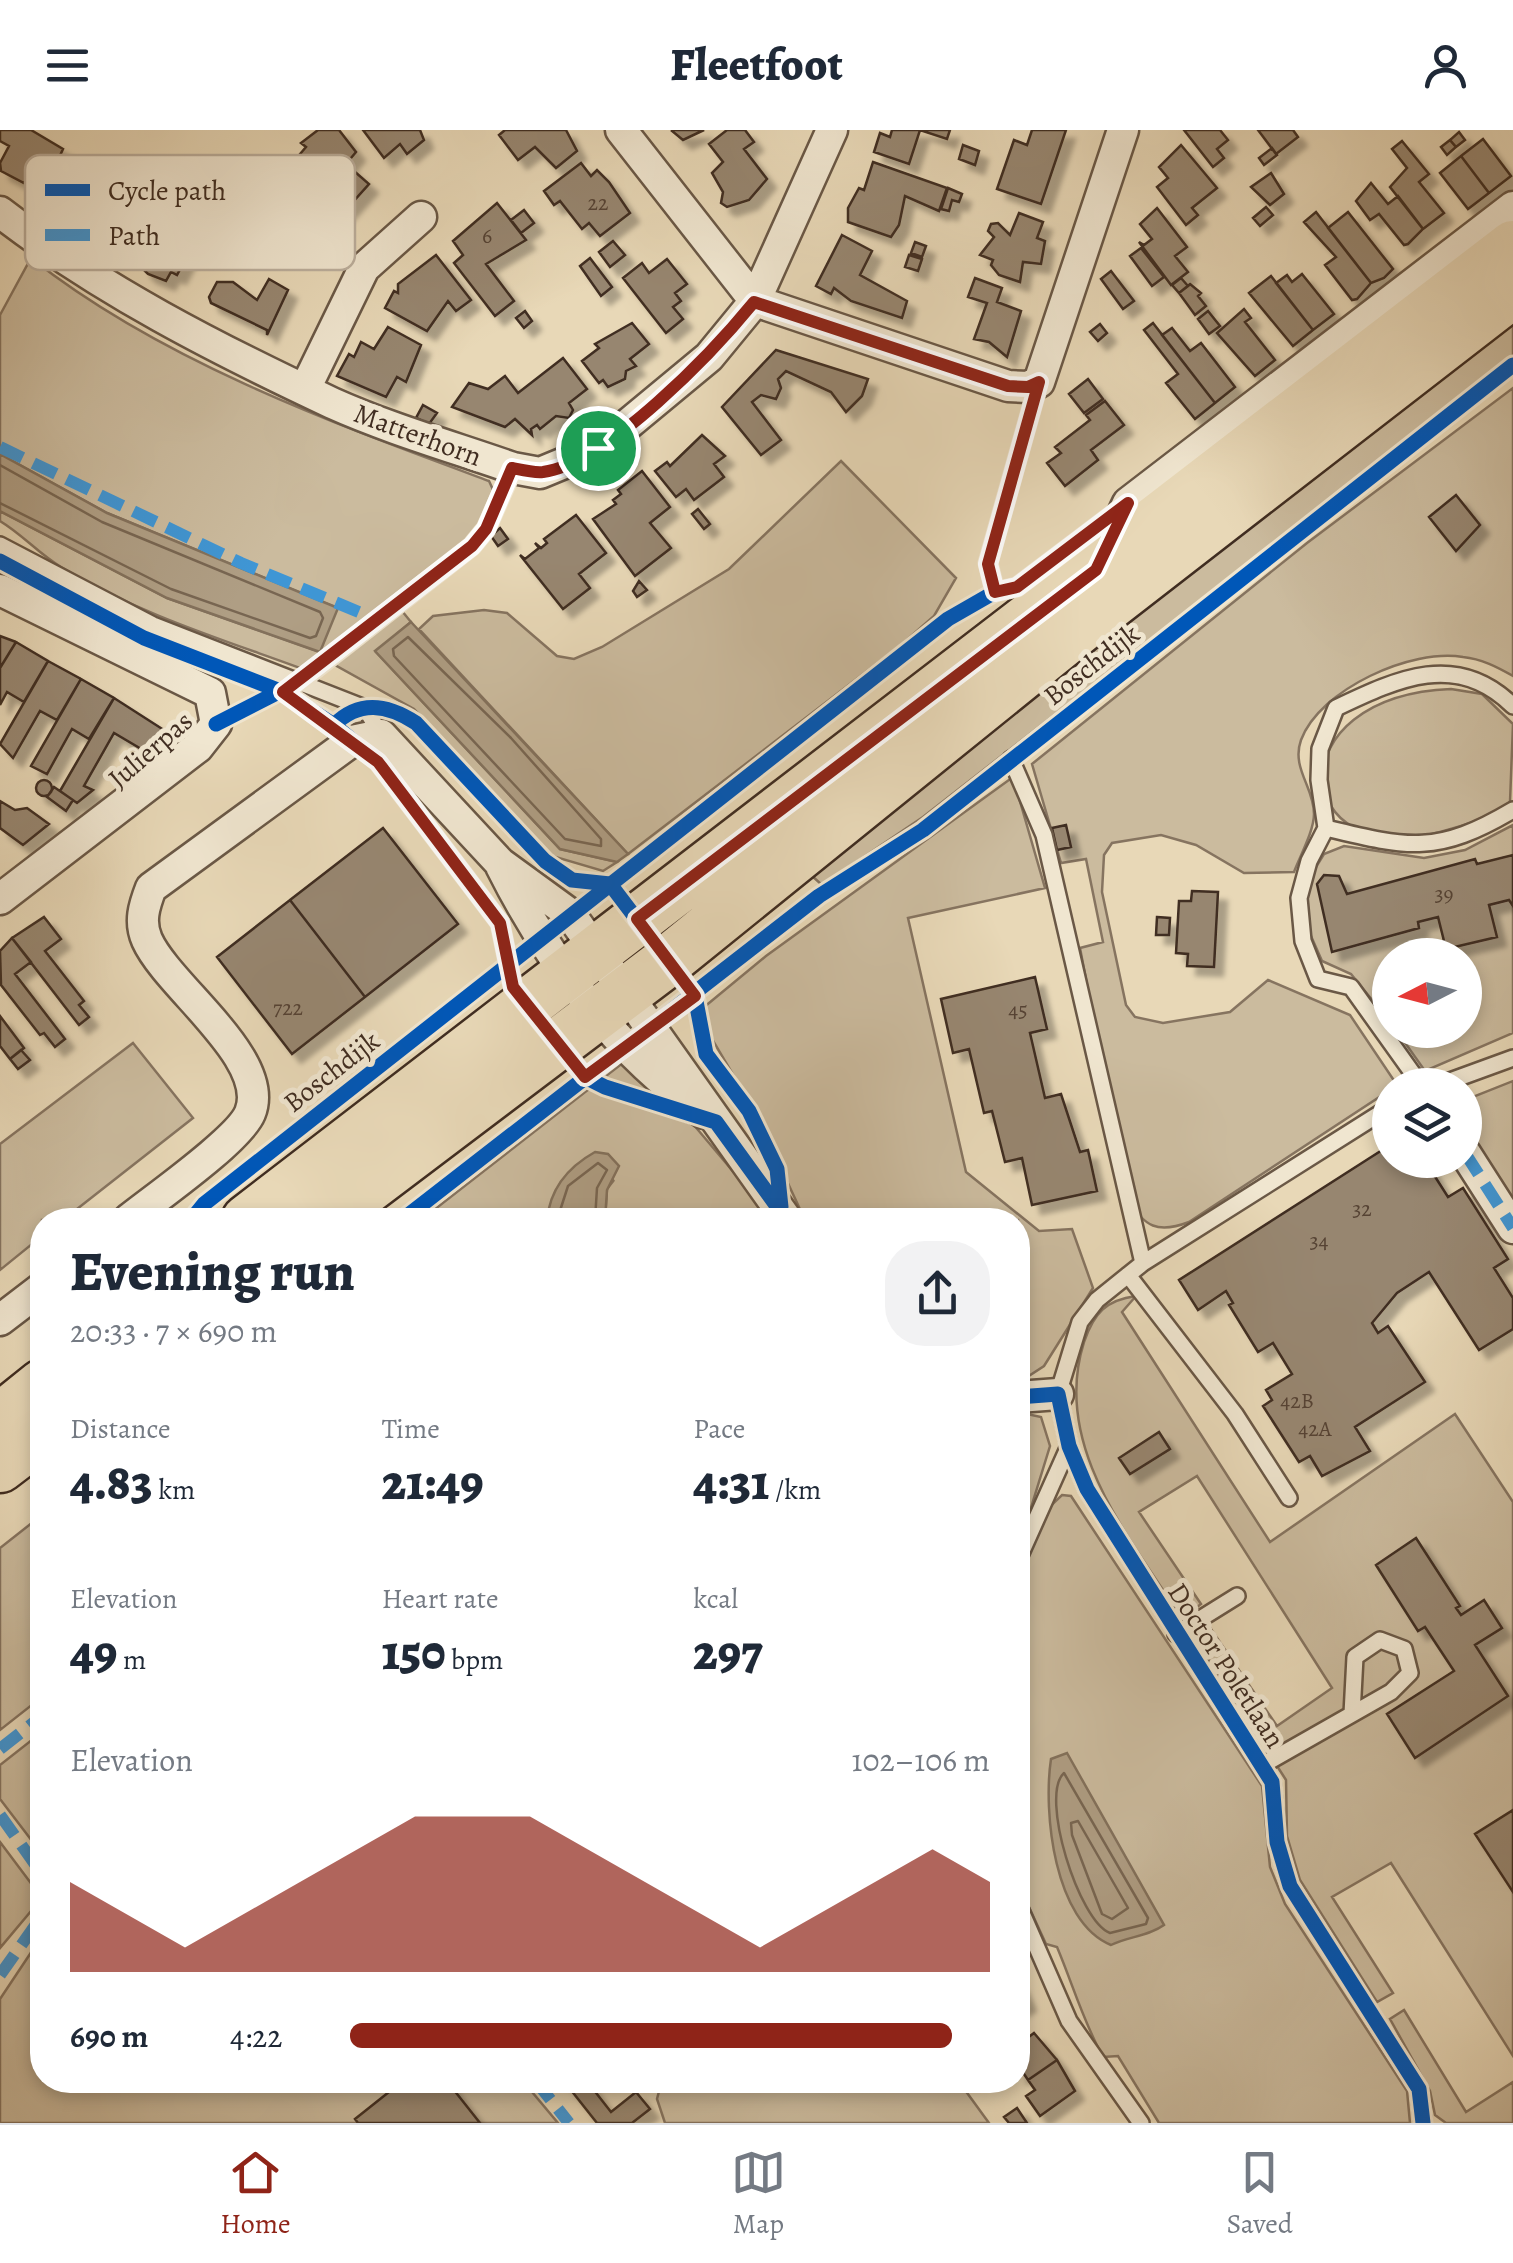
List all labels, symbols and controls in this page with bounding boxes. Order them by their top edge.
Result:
text: Fleetfoot [670,34,843,96]
icon: menu [40,38,95,93]
icon: person [1418,38,1473,93]
legend [25,155,355,270]
text: Cycle path [108,172,226,210]
house number: 22 [588,188,608,218]
text: Path [108,217,160,255]
house number: 6 [482,221,492,251]
street label: Matterhorn [349,394,487,476]
pin [556,406,641,491]
icon: arrive [571,421,626,476]
street label: Boschdijk [1036,615,1148,714]
street label: Julierpas [100,702,201,797]
house number: 39 [1434,879,1454,909]
north arrow [1372,938,1482,1048]
map controls [1372,938,1482,1178]
house number: 722 [273,993,303,1023]
house number: 45 [1008,995,1028,1025]
street label: Boschdijk [276,1022,388,1121]
button: layers [1372,1068,1482,1178]
house number: 32 [1352,1194,1372,1224]
house number: 34 [1309,1226,1329,1256]
text: Evening run [70,1234,355,1309]
button: share [885,1241,990,1346]
text: 20:33 · 7 × 690 m [70,1309,277,1353]
house number: 42B [1280,1386,1314,1416]
text: Distance [70,1410,170,1448]
text: Time [382,1410,440,1448]
text: Pace [693,1410,745,1448]
house number: 42A [1298,1414,1333,1444]
text: 4.83 [70,1448,153,1516]
text: 21:49 [382,1448,484,1516]
text: 4:31 [693,1448,769,1516]
text: km [153,1471,195,1509]
text: /km [769,1471,821,1509]
street label: Doctor Poletlaan [1158,1576,1294,1756]
text: Elevation [70,1580,177,1618]
text: Heart rate [382,1580,499,1618]
text: kcal [693,1580,738,1618]
text: 49 [70,1618,117,1686]
text: 150 [382,1618,446,1686]
text: 297 [693,1618,763,1686]
text: m [117,1641,146,1679]
text: bpm [446,1641,503,1679]
text: Elevation [70,1738,193,1782]
text: 102–106 m [852,1738,990,1782]
text: 690 m [70,2014,148,2058]
text: 4:22 [230,2014,283,2058]
tab: Home [220,2145,291,2243]
tab: Map [731,2145,786,2243]
tab: Saved [1226,2145,1293,2243]

